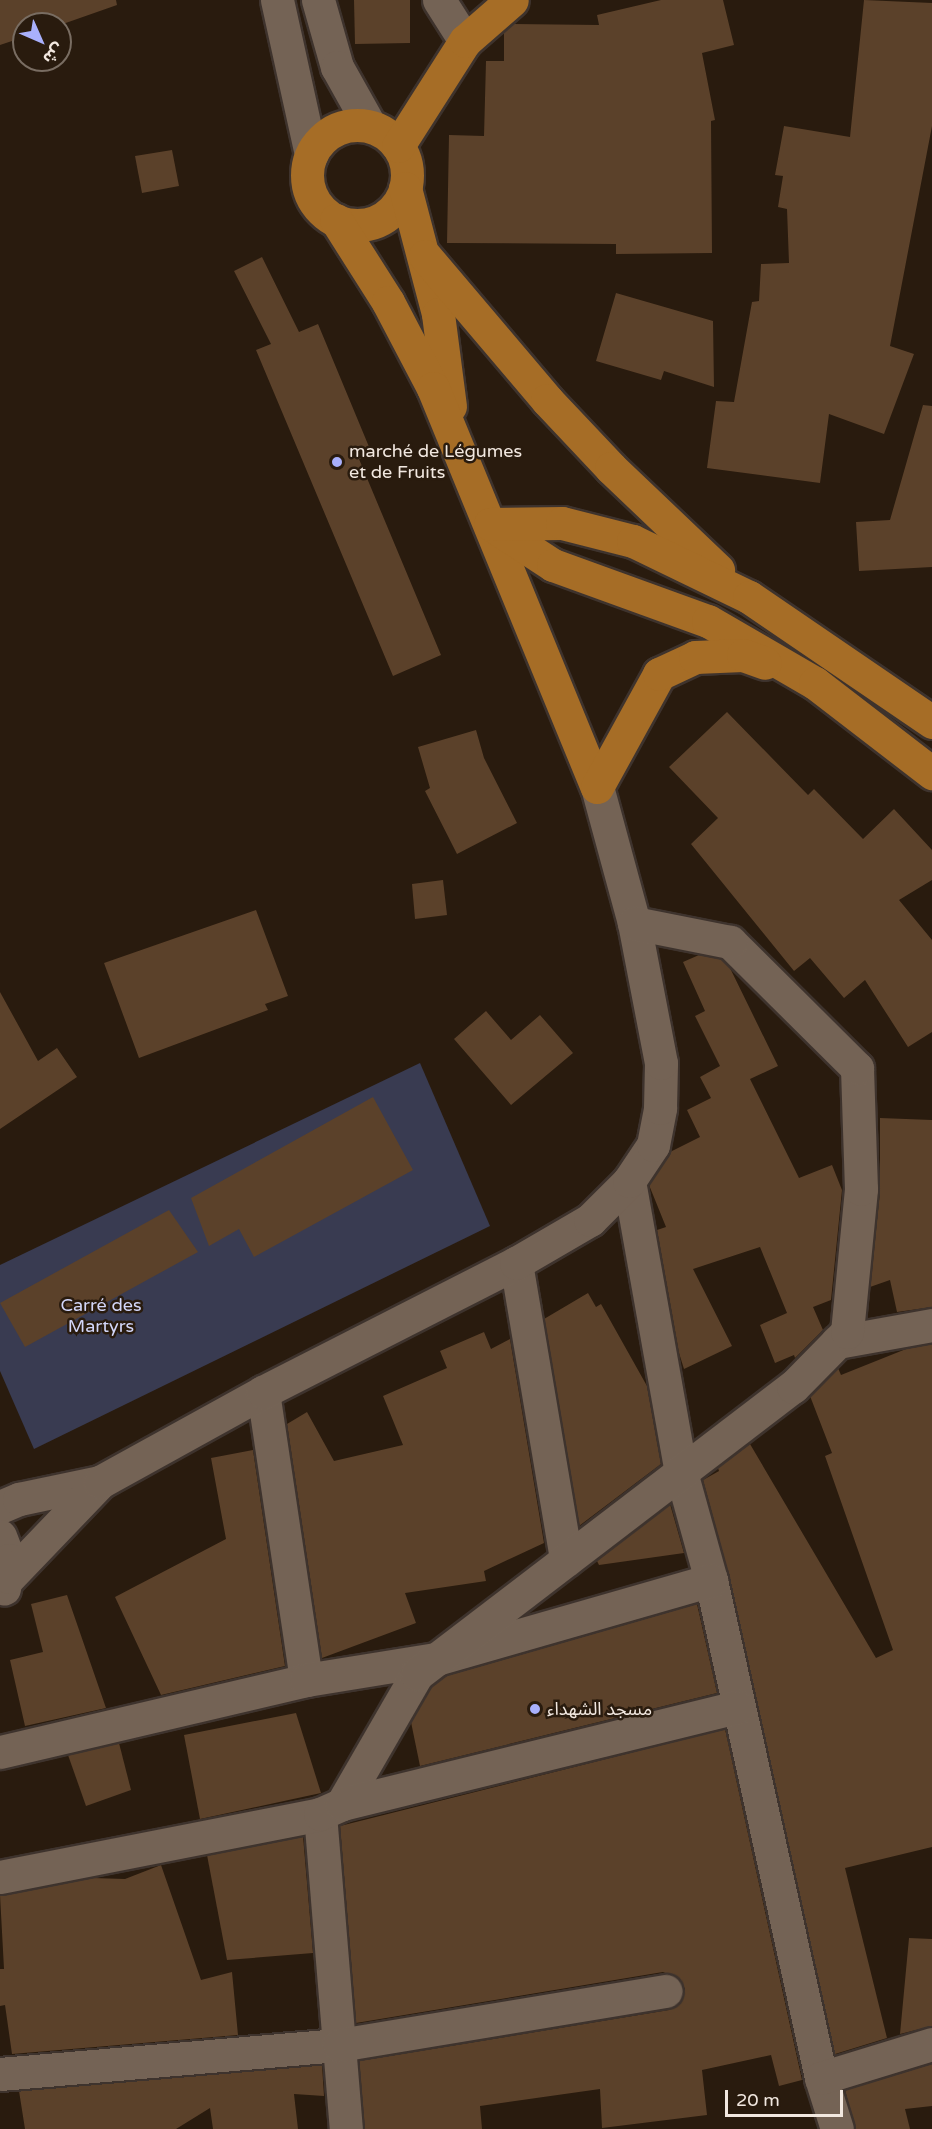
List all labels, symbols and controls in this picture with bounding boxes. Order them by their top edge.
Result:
north arrow [12,12,72,72]
text: ش [38,38,68,68]
place label: marché de Légumes et de Fruits [349,441,522,484]
marker: marché de Légumes et de Fruits [330,455,344,469]
park label: Carré des Martyrs [60,1295,142,1338]
place label: مسجد الشهداء [547,1698,652,1720]
marker: مسجد الشهداء [528,1702,542,1716]
scale bar [728,2078,846,2116]
text: 20 m [736,2089,780,2111]

